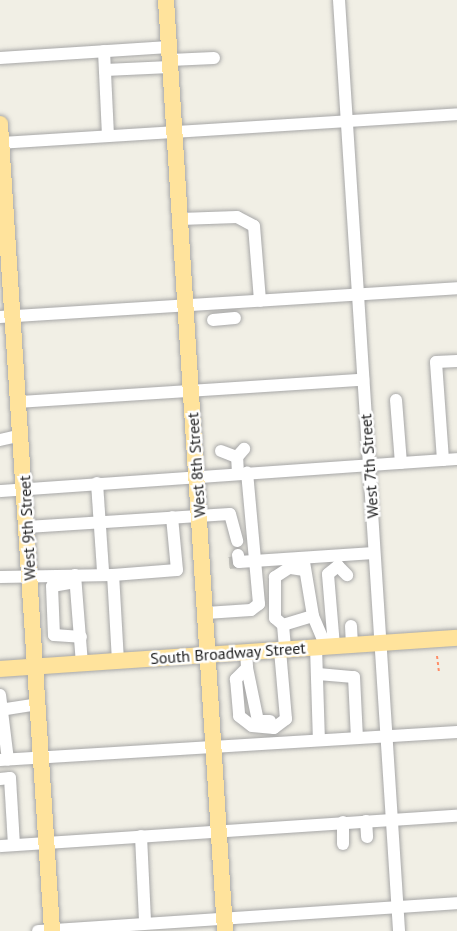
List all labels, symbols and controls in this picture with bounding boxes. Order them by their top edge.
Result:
street label: West 8th Street [183,412,209,518]
street label: West 7th Street [356,413,382,519]
street label: West 9th Street [15,475,39,581]
street label: South Broadway Street [149,638,307,668]

